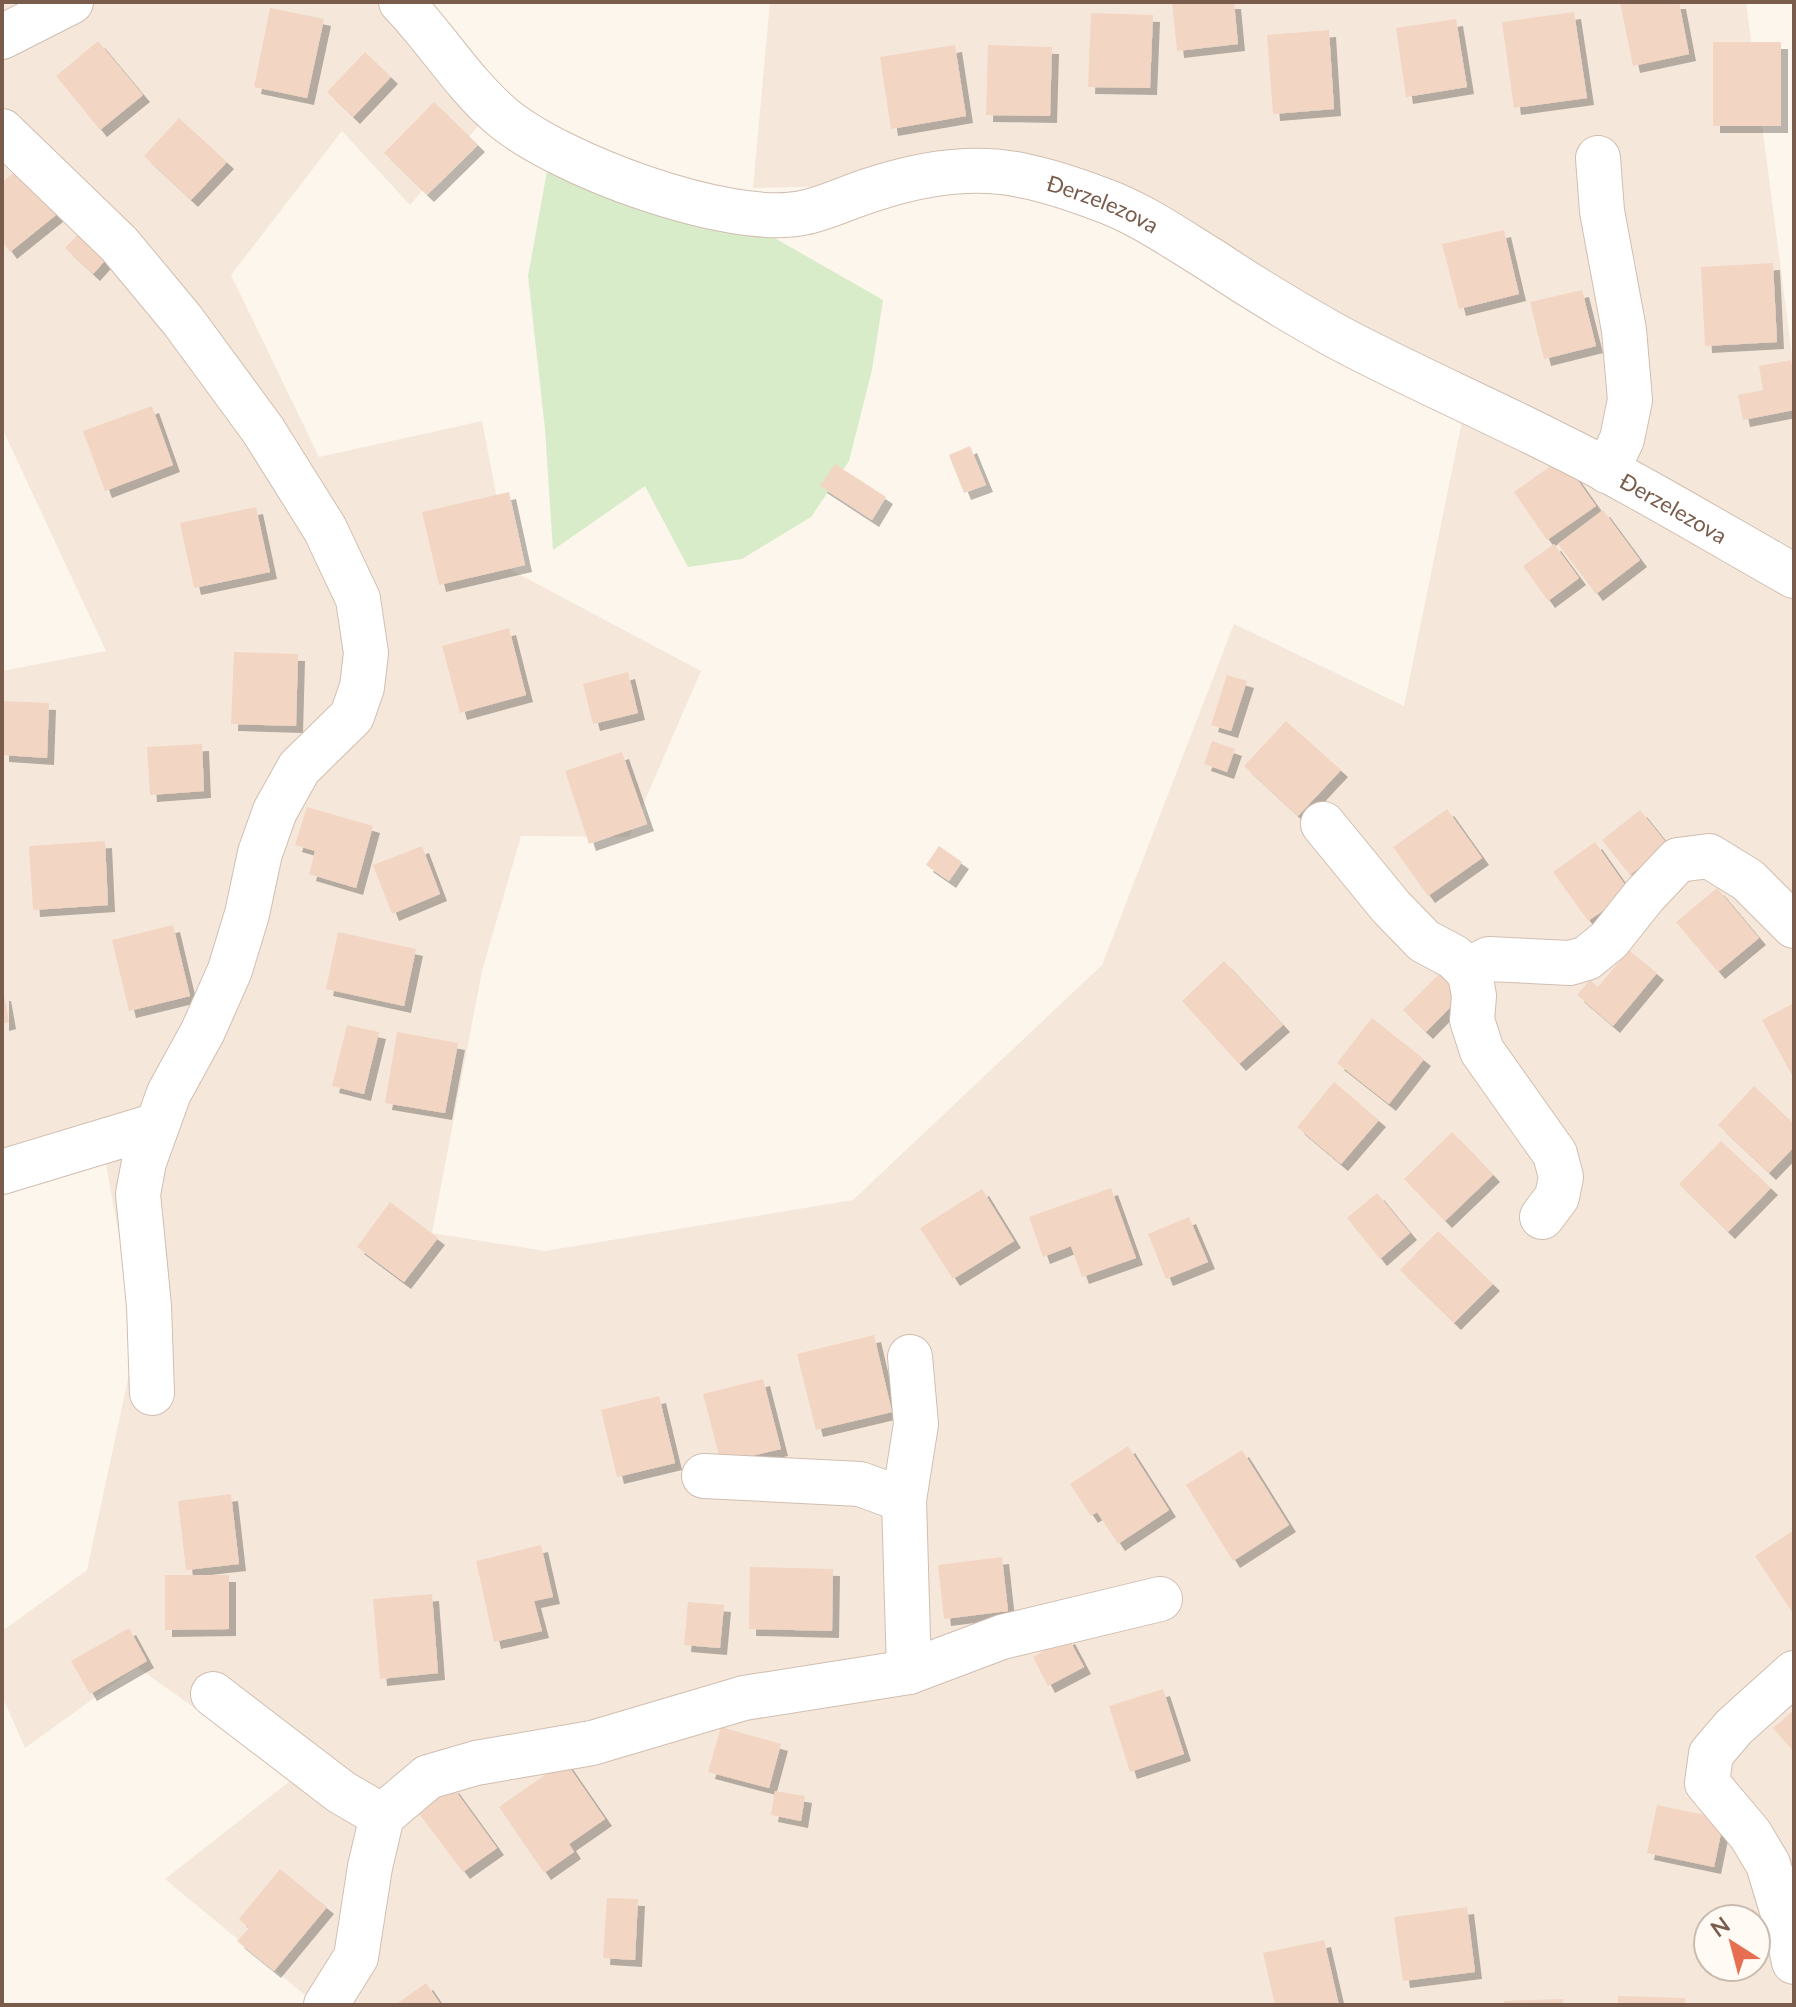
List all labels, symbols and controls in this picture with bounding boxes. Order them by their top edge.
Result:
street label: Đerzelezova [1044,168,1164,238]
street label: Đerzelezova [1616,466,1732,549]
north arrow [1692,1903,1772,1983]
text: N [1705,1911,1735,1942]

